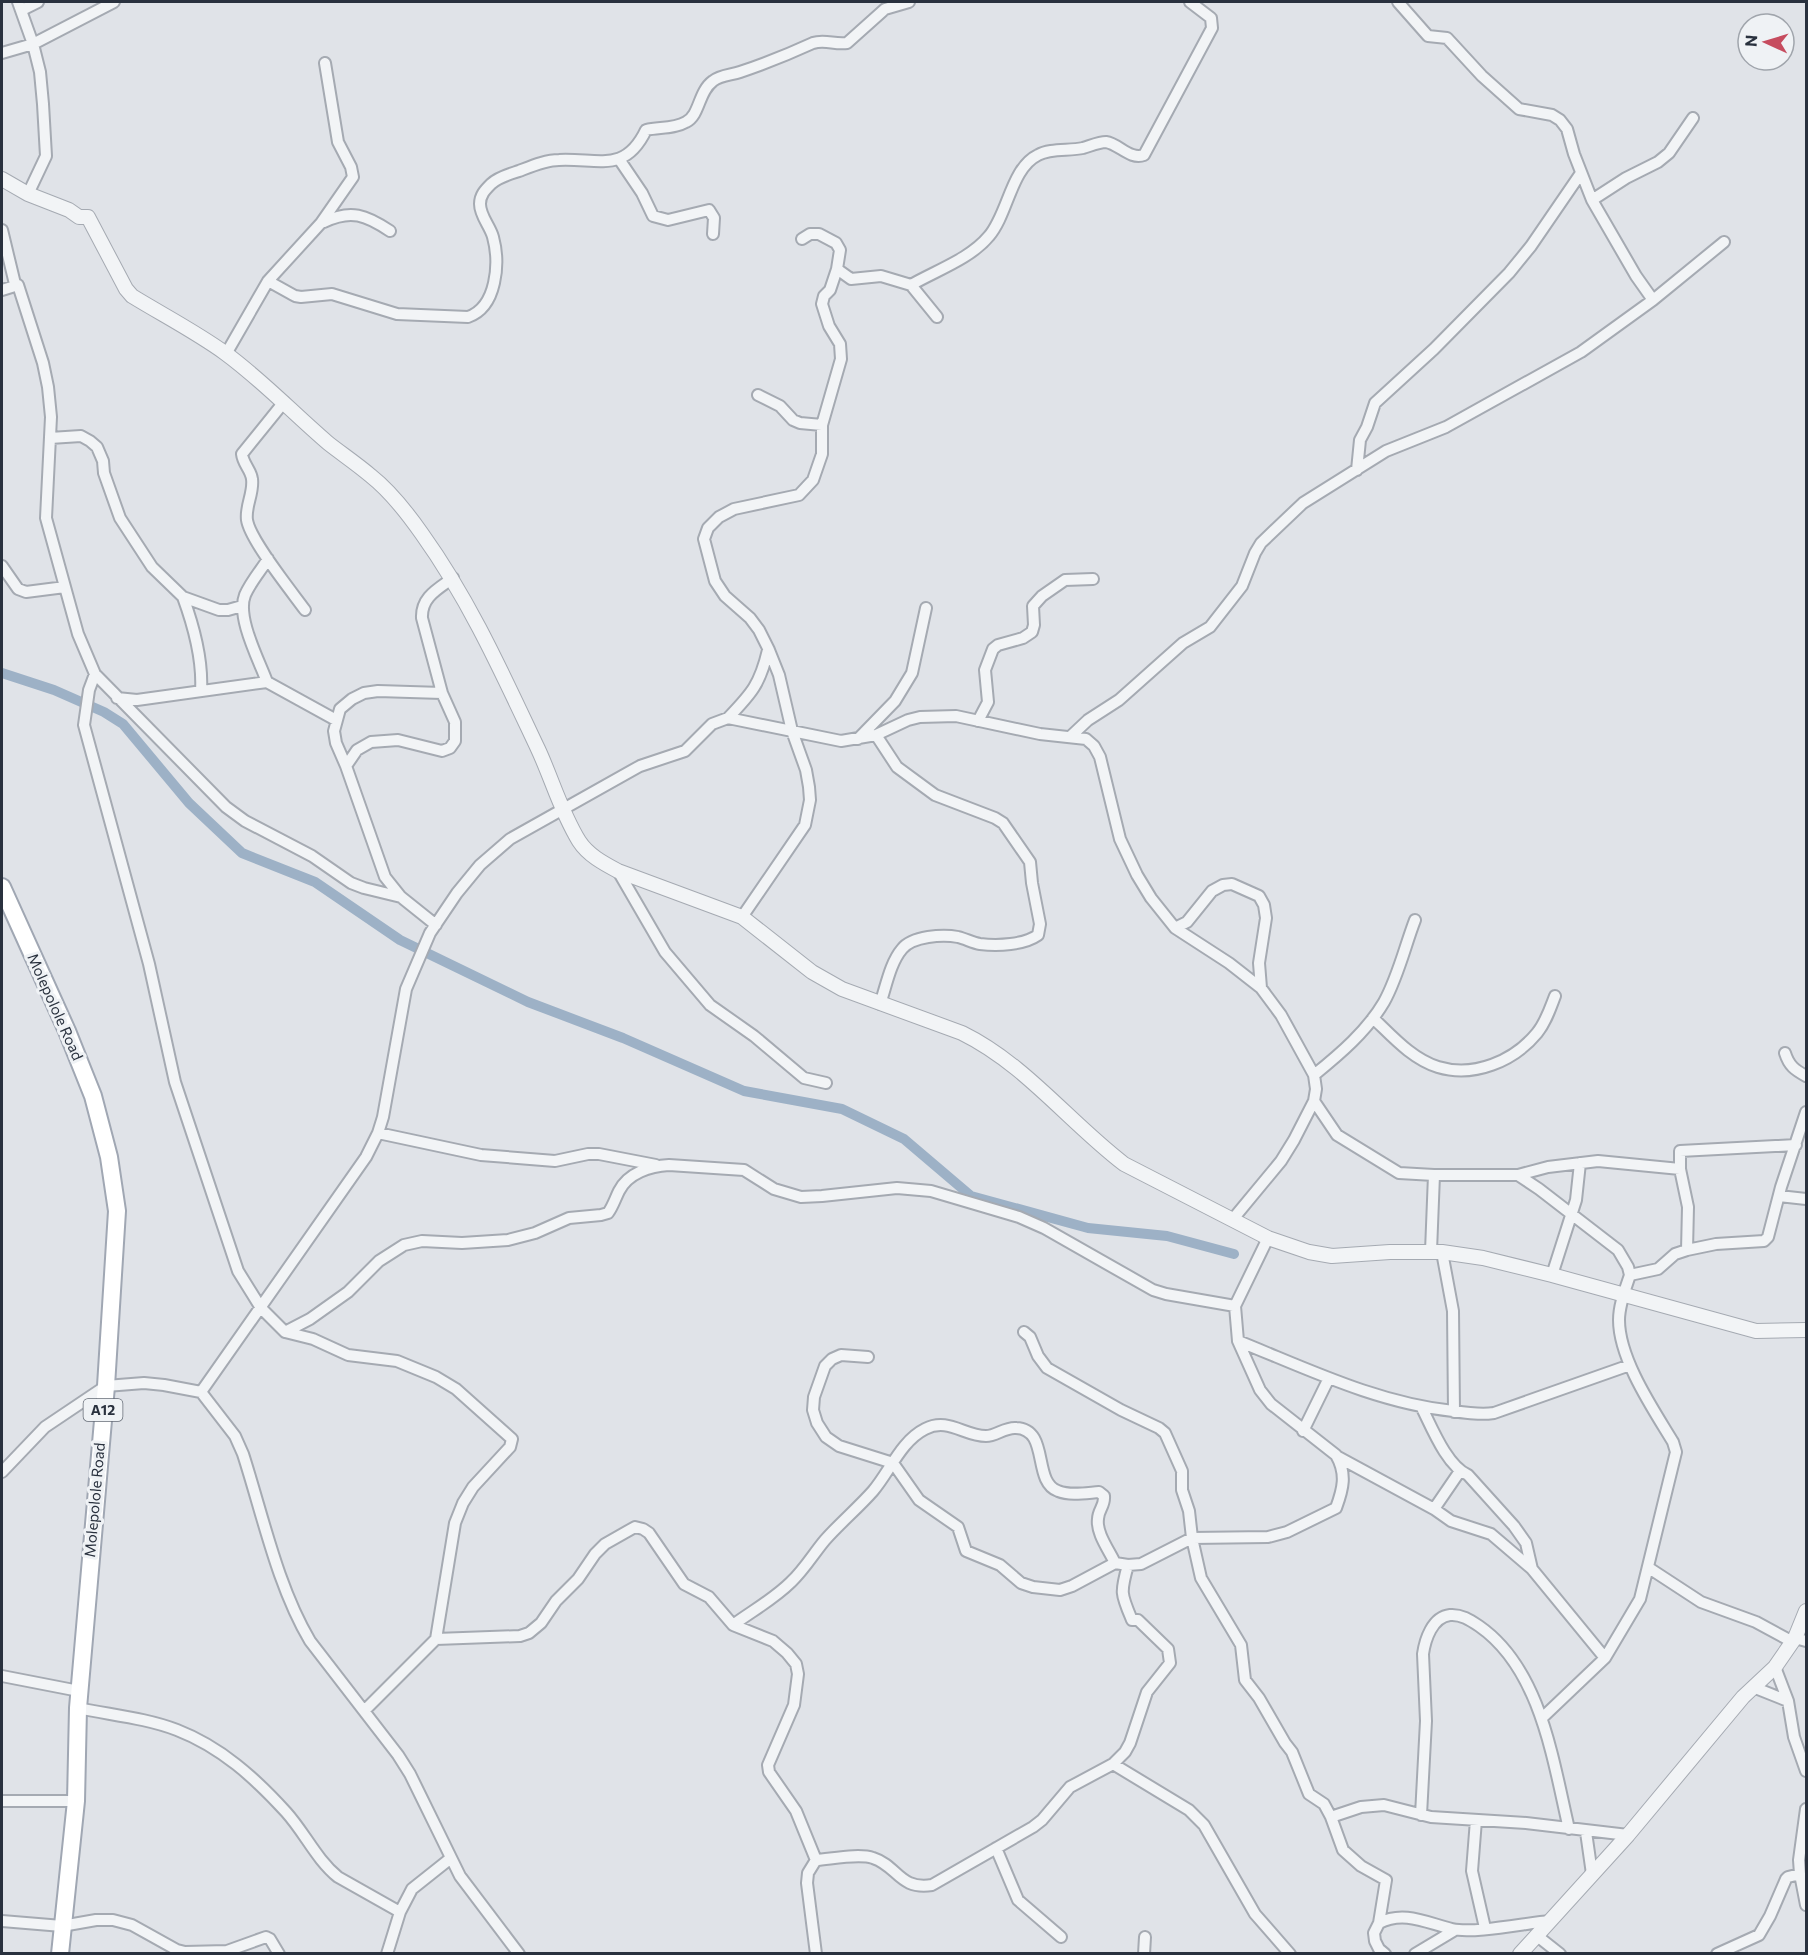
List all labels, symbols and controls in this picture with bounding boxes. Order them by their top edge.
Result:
north arrow [1736,12,1796,72]
text: N [1741,34,1760,48]
street label: Molepolole Road [24,950,88,1063]
road number: A12 [84,1399,122,1421]
street label: Molepolole Road [80,1442,108,1558]

